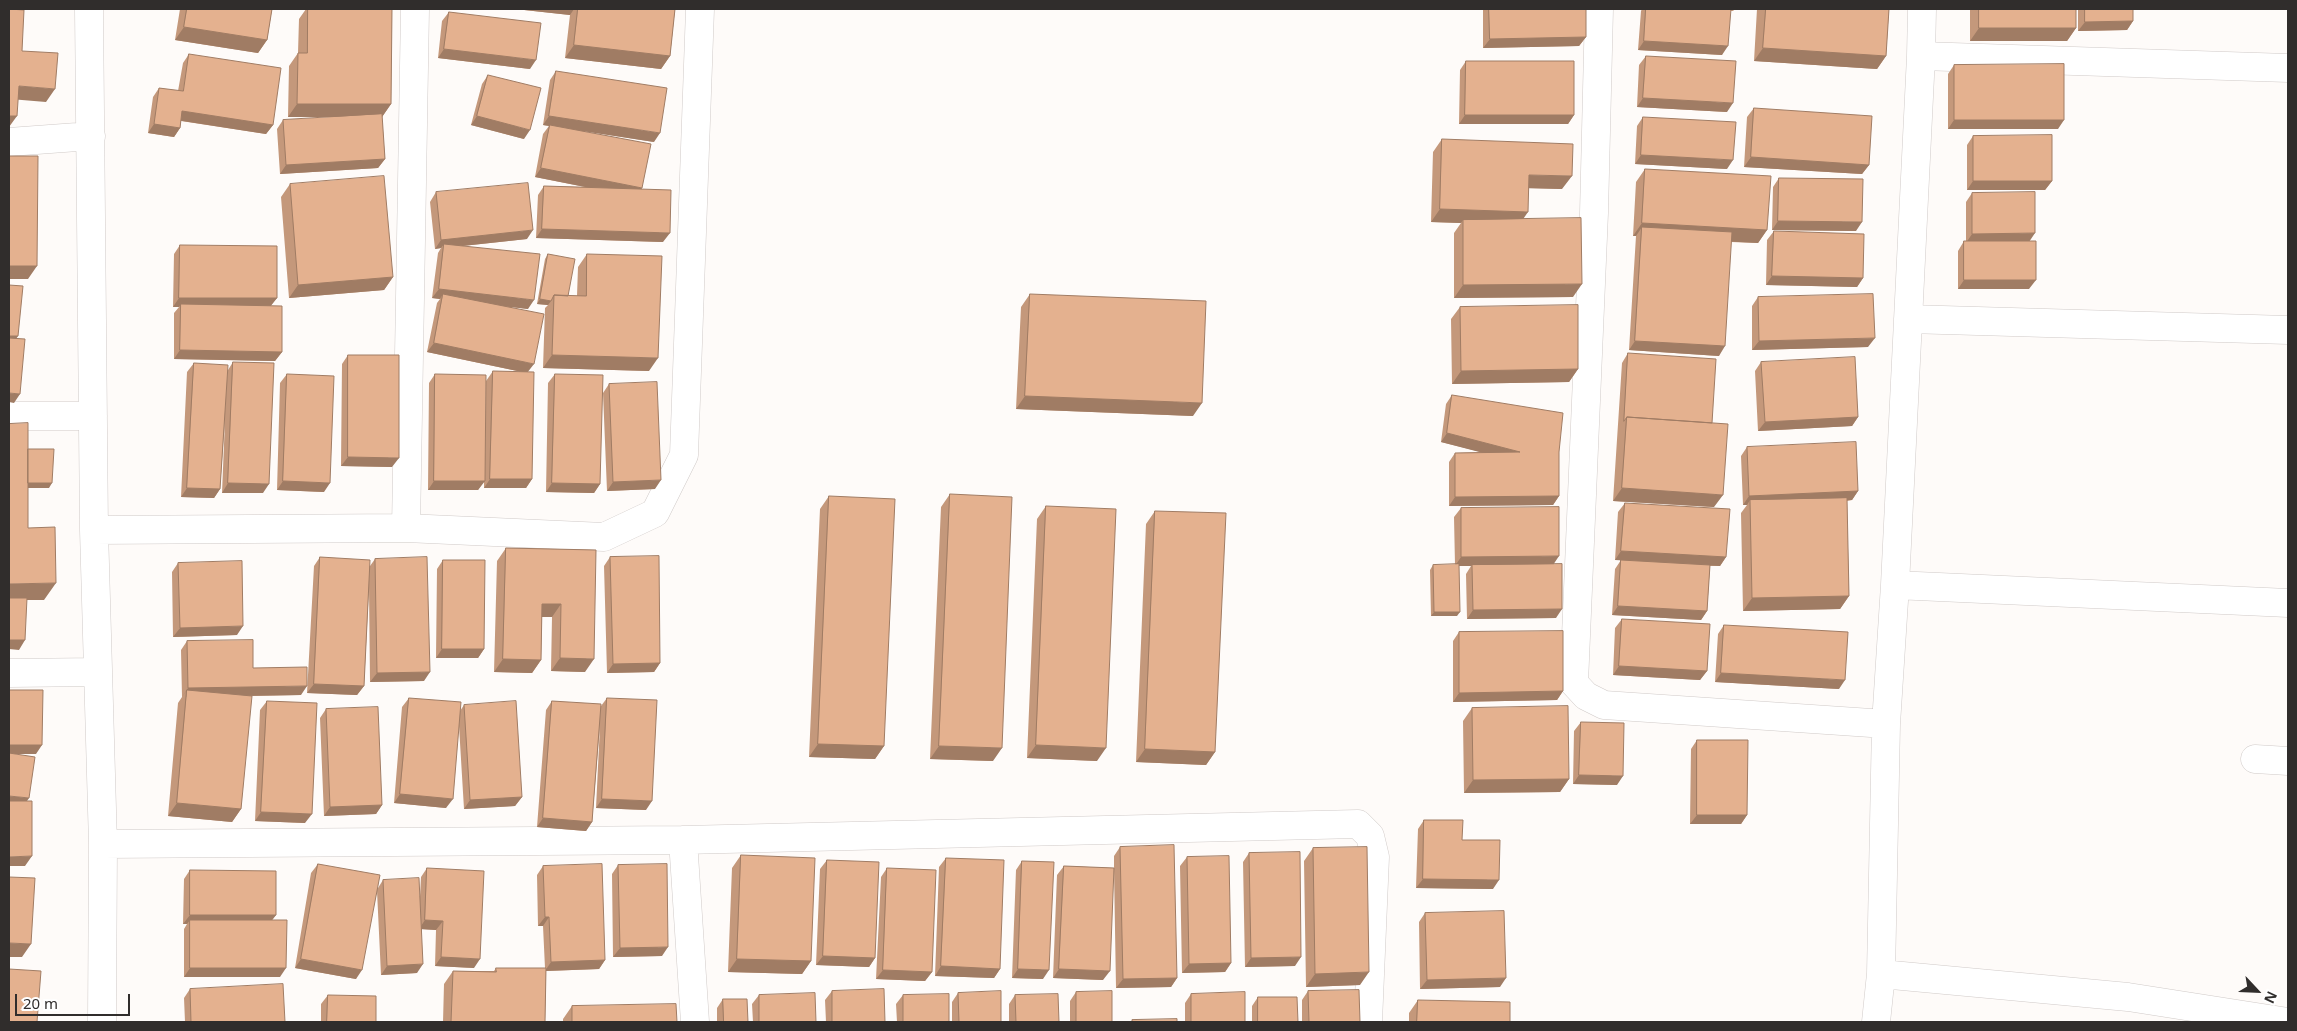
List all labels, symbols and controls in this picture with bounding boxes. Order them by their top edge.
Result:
north arrow [2232,966,2282,1016]
scale bar [18,984,132,1016]
text: N [2260,988,2282,1007]
text: 20 m [23,993,58,1013]

